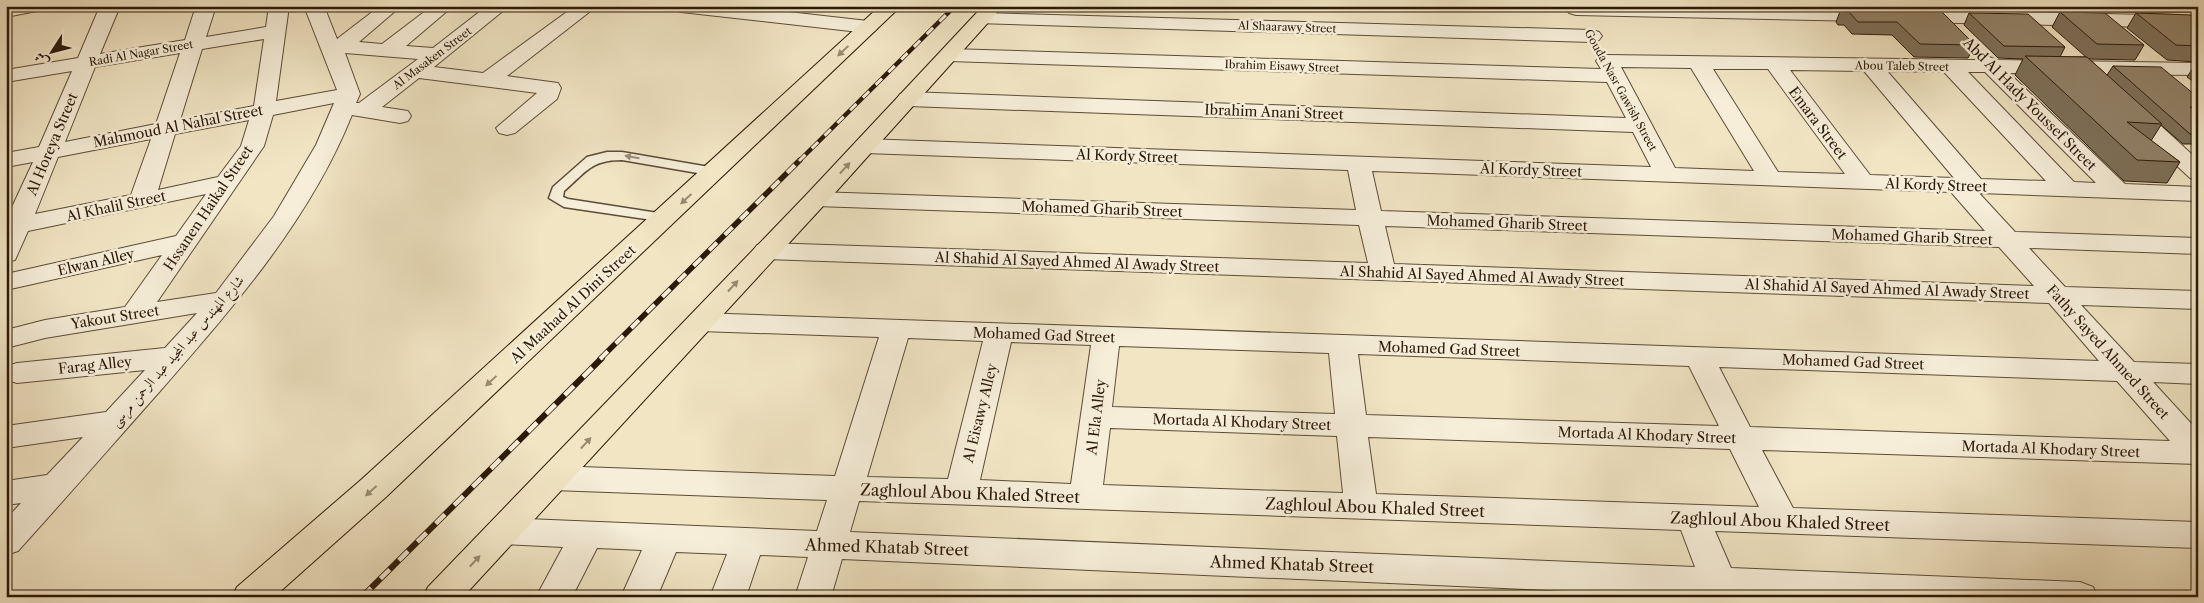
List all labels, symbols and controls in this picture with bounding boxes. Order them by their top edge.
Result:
street label: Al Shaarawy Street [1237,18,1337,36]
street label: Al Masaken Street [389,24,474,93]
street label: Gouda Nasr Gawish Street [1582,27,1660,153]
north arrow [28,28,78,78]
street label: Abd Al Hady Youssef Street [1959,33,2100,174]
street label: Radi Al Nagar Street [88,37,194,69]
one-way arrow [837,45,849,57]
text: ش [30,49,53,71]
street label: Ibrahim Eisawy Street [1224,57,1340,75]
street label: Abou Taleb Street [1854,58,1949,74]
street label: Emara Street [1785,83,1851,163]
street label: Al Horeya Street [22,90,82,199]
street label: Mahmoud Al Nahal Street [92,101,265,151]
street label: Ibrahim Anani Street [1204,101,1344,123]
street label: Hssanen Haikal Street [159,142,257,274]
street label: Al Kordy Street [1075,145,1178,167]
one-way arrow [624,153,640,161]
street label: Al Kordy Street [1479,159,1582,181]
one-way arrow [839,162,851,174]
street label: Al Kordy Street [1884,174,1987,196]
street label: Al Khalil Street [64,187,167,226]
one-way arrow [681,193,693,205]
street label: Mohamed Gharib Street [1021,197,1183,221]
street label: Mohamed Gharib Street [1426,211,1588,235]
street label: Mohamed Gharib Street [1831,225,1993,249]
street label: Al Maahad Al Dini Street [506,241,640,368]
street label: Elwan Alley [56,244,136,280]
street label: Al Shahid Al Sayed Ahmed Al Awady Street [933,248,1220,276]
street label: Al Shahid Al Sayed Ahmed Al Awady Street [1338,262,1625,290]
street label: شارع المهندس عبد المجيد عبد الرحمن مرسى [106,272,250,432]
street label: Al Shahid Al Sayed Ahmed Al Awady Street [1743,275,2030,303]
one-way arrow [727,281,739,293]
street label: Fathy Sayed Ahmed Street [2043,281,2173,423]
street label: Yakout Street [69,301,160,333]
street label: Mohamed Gad Street [973,324,1115,346]
street label: Mohamed Gad Street [1378,338,1520,360]
street label: Mohamed Gad Street [1782,351,1924,373]
street label: Farag Alley [57,352,133,378]
street label: Al Eisawy Alley [959,361,1001,465]
one-way arrow [485,375,497,387]
street label: Al Ela Alley [1082,378,1110,457]
street label: Mortada Al Khodary Street [1152,410,1332,434]
street label: Mortada Al Khodary Street [1557,423,1737,447]
one-way arrow [580,437,592,449]
street label: Mortada Al Khodary Street [1961,437,2141,461]
street label: Zaghloul Abou Khaled Street [860,479,1081,507]
one-way arrow [366,485,378,497]
street label: Zaghloul Abou Khaled Street [1265,493,1486,521]
street label: Zaghloul Abou Khaled Street [1670,507,1891,535]
street label: Ahmed Khatab Street [804,534,970,560]
street label: Ahmed Khatab Street [1209,551,1375,577]
one-way arrow [469,556,481,568]

